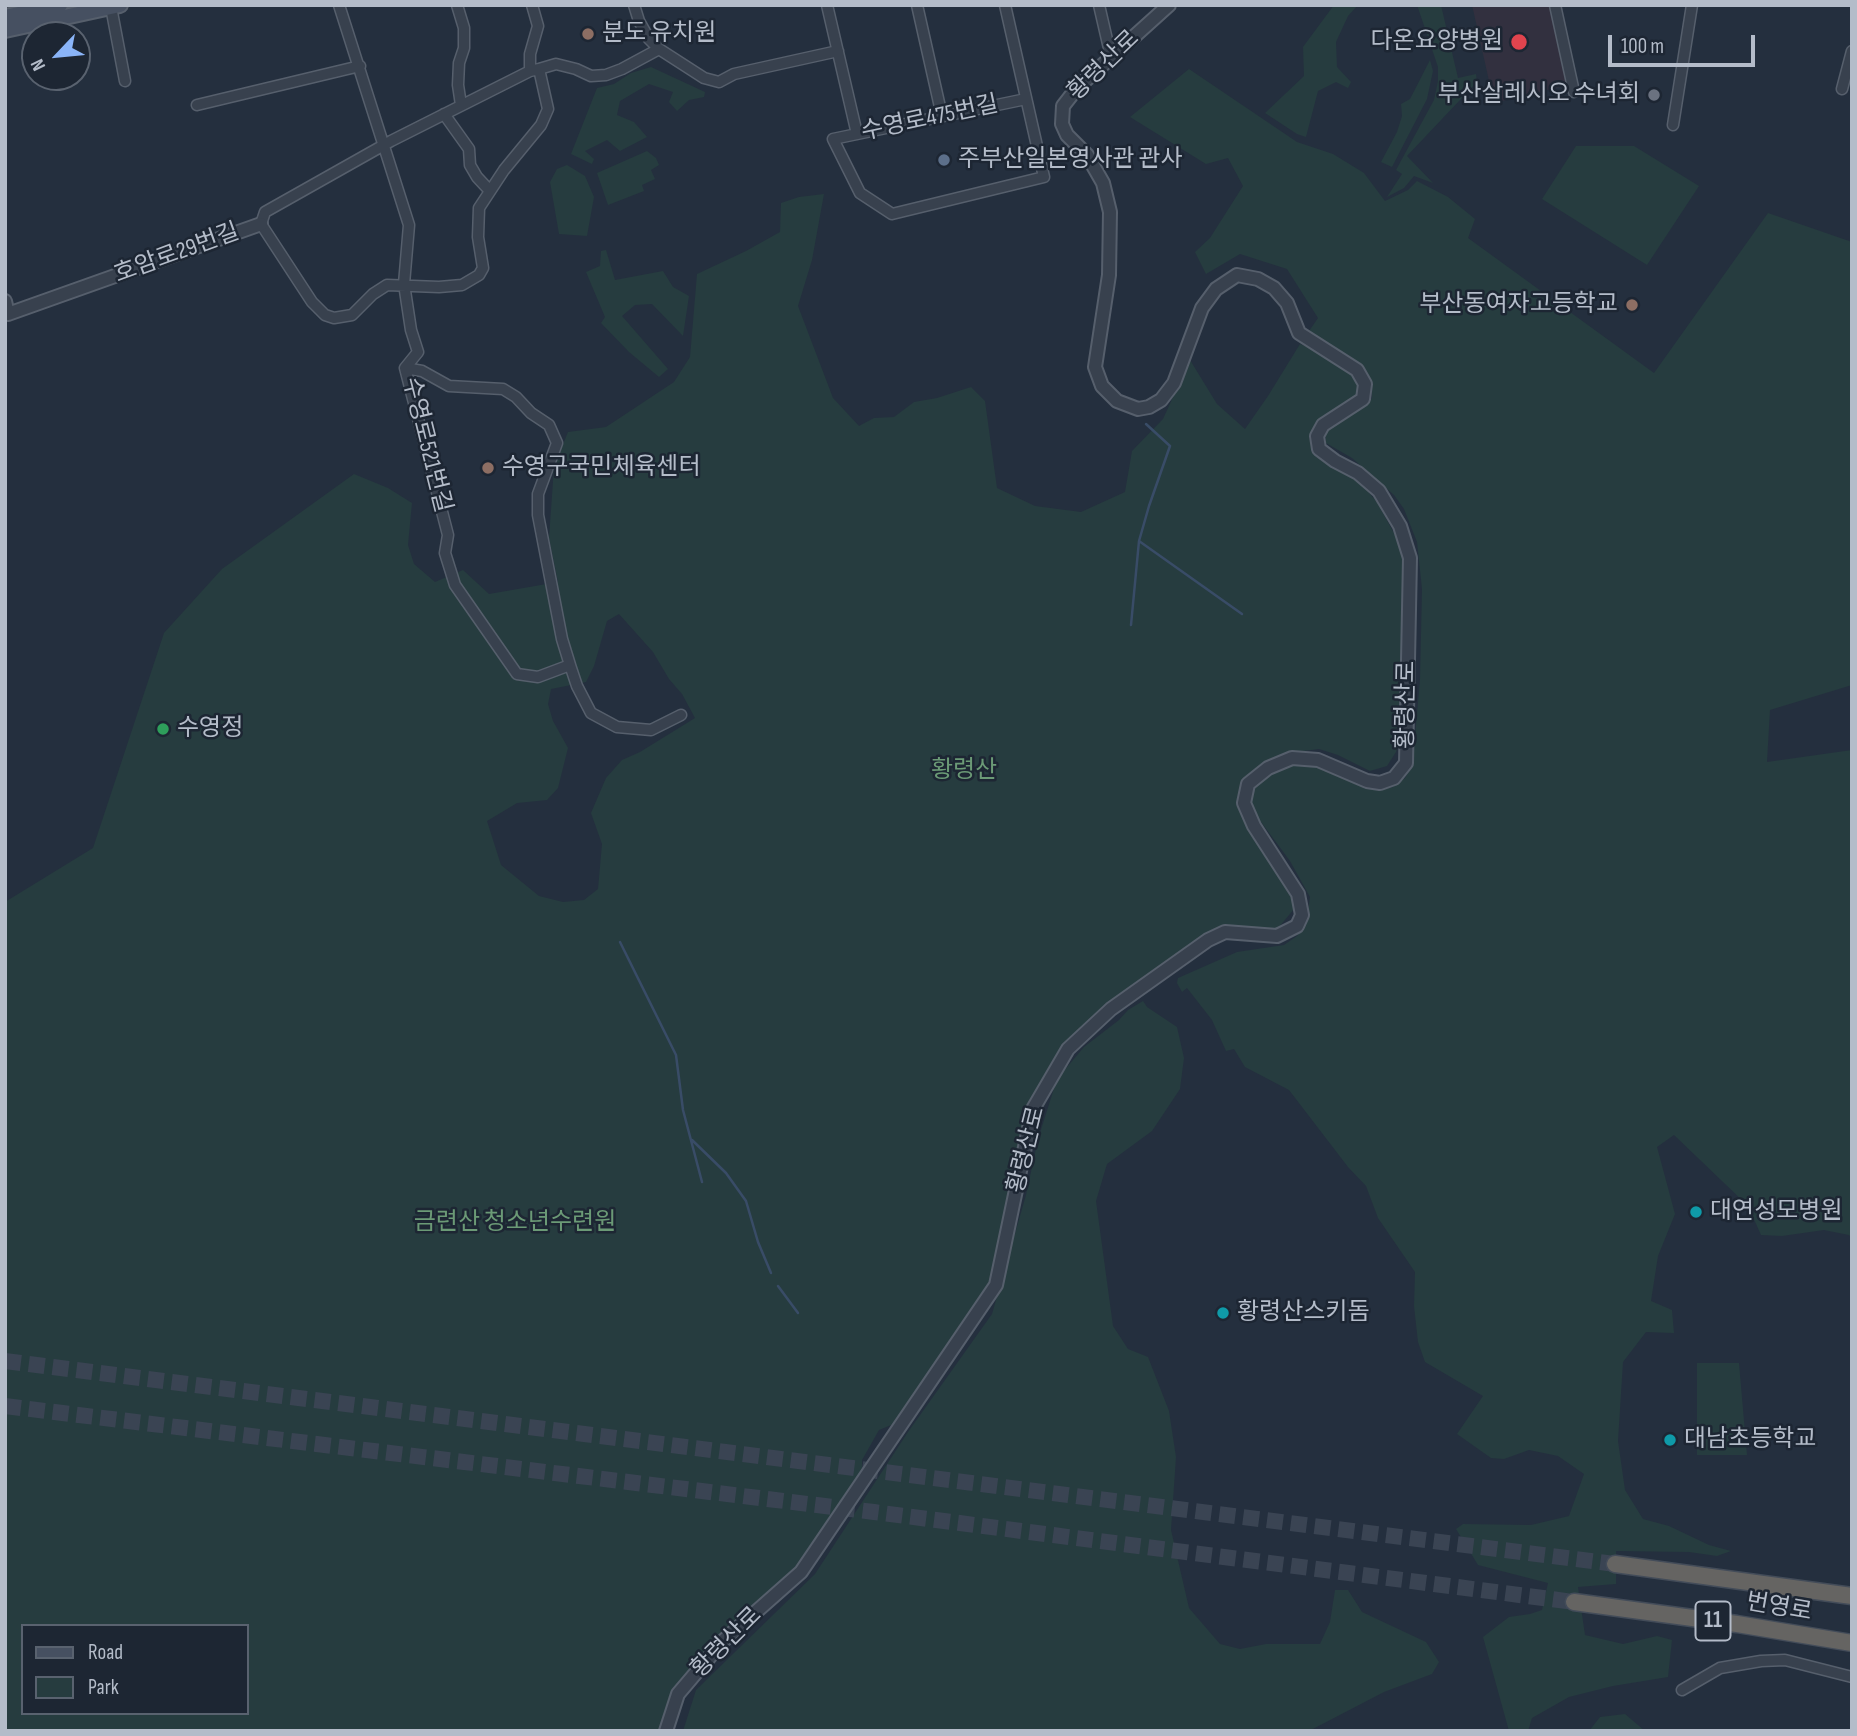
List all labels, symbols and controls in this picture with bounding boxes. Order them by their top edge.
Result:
place label: 분도 유치원 [602,20,716,48]
north arrow [21,21,91,91]
scale bar [1612,21,1759,65]
street label: 황령산로 [1062,25,1146,107]
marker: 분도 유치원 [580,26,596,42]
place label: 다온요양병원 [1371,28,1503,56]
marker: 다온요양병원 [1509,32,1529,52]
text: 100 m [1621,34,1664,59]
text: N [26,55,51,74]
place label: 부산살레시오 수녀회 [1437,81,1640,109]
marker: 부산살레시오 수녀회 [1646,87,1662,103]
street label: 수영로475번길 [859,90,1001,148]
place label: 주부산일본영사관 관사 [958,146,1183,174]
marker: 주부산일본영사관 관사 [936,152,952,168]
street label: 호암로29번길 [111,218,243,290]
place label: 부산동여자고등학교 [1419,291,1618,319]
marker: 부산동여자고등학교 [1624,297,1640,313]
street label: 수영로521번길 [395,374,457,516]
place label: 수영구국민체육센터 [502,454,701,482]
marker: 수영구국민체육센터 [480,460,496,476]
street label: 황령산로 [1392,661,1422,749]
place label: 수영정 [177,715,243,743]
marker: 수영정 [155,721,171,737]
park label: 황령산 [931,757,997,785]
street label: 황령산로 [1002,1104,1052,1196]
place label: 대연성모병원 [1710,1198,1842,1226]
marker: 대연성모병원 [1688,1204,1704,1220]
park label: 금련산 청소년수련원 [414,1209,616,1237]
place label: 황령산스키돔 [1237,1299,1369,1327]
marker: 황령산스키돔 [1215,1305,1231,1321]
place label: 대남초등학교 [1684,1426,1816,1454]
marker: 대남초등학교 [1662,1432,1678,1448]
street label: 번영로 [1744,1588,1814,1628]
street label: 황령산로 [686,1602,768,1684]
road number: 11 [1696,1602,1730,1640]
legend [21,1624,248,1715]
text: Road [88,1640,123,1665]
text: Park [88,1675,119,1700]

